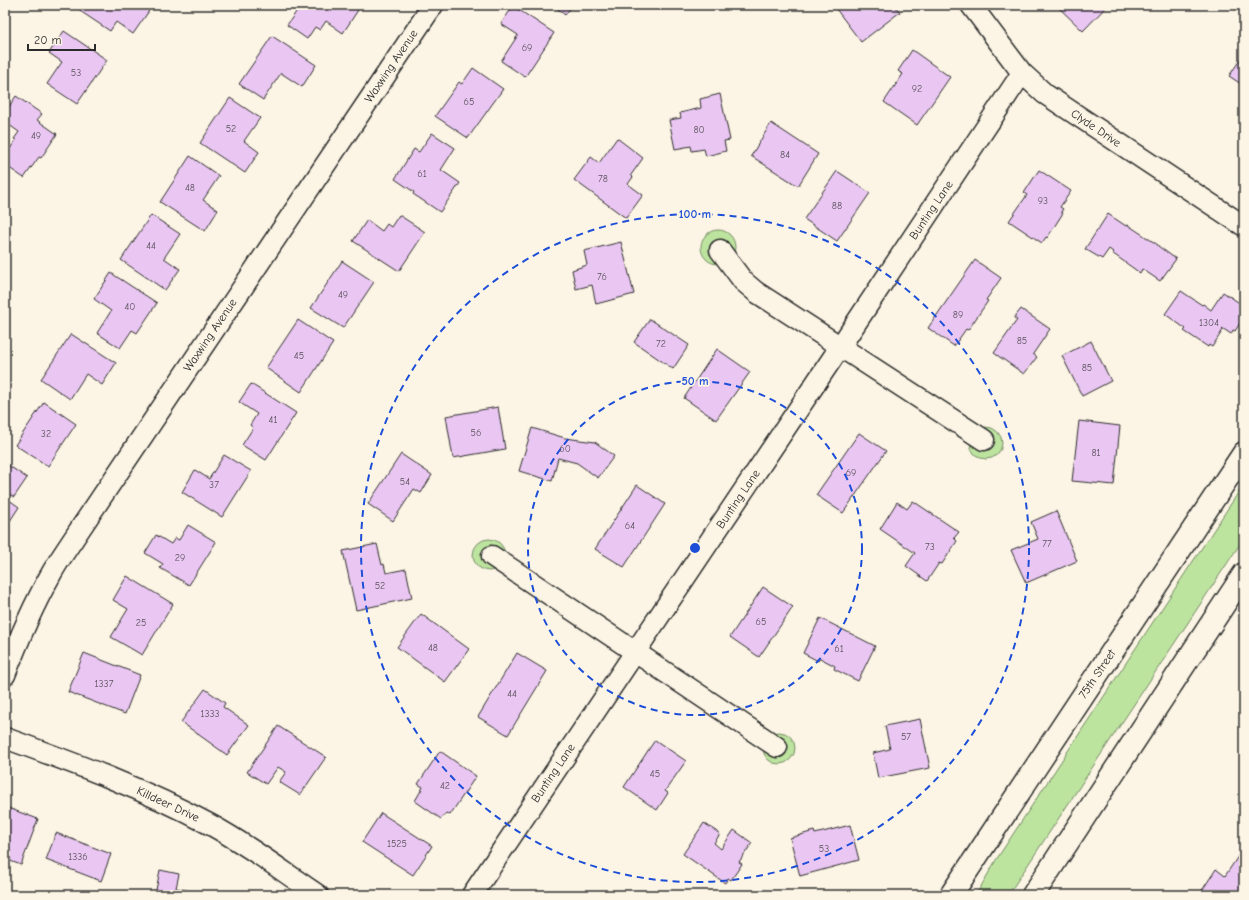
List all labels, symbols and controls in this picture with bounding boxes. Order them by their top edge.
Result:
scale bar [28,26,95,52]
street label: Waxwing Avenue [361,27,421,105]
text: 20 m [34,33,62,47]
house number: 69 [522,42,532,54]
house number: 53 [71,67,81,79]
house number: 92 [912,83,922,95]
house number: 65 [464,96,474,108]
street label: Clyde Drive [1068,106,1124,150]
house number: 52 [226,123,236,135]
house number: 80 [693,124,705,136]
house number: 49 [31,130,41,142]
house number: 84 [780,149,790,161]
house number: 61 [417,168,427,180]
house number: 78 [598,173,608,185]
street label: Bunting Lane [906,178,956,242]
house number: 48 [185,182,195,194]
house number: 93 [1038,195,1048,207]
house number: 88 [832,200,842,212]
text: 100 m [679,207,711,221]
house number: 44 [146,240,156,252]
house number: 76 [597,271,607,283]
house number: 49 [338,289,348,301]
street label: Waxwing Avenue [180,296,240,374]
house number: 40 [125,301,135,313]
house number: 89 [953,309,963,321]
house number: 1304 [1199,317,1219,329]
house number: 85 [1017,335,1027,347]
house number: 72 [656,338,666,350]
house number: 45 [294,350,304,362]
house number: 85 [1082,362,1092,374]
text: 50 m [681,374,709,388]
house number: 41 [269,414,277,426]
house number: 56 [471,427,481,439]
house number: 32 [41,428,51,440]
house number: 60 [559,443,571,455]
house number: 81 [1091,447,1101,459]
street label: Bunting Lane [713,467,763,531]
house number: 69 [846,467,856,479]
house number: 54 [400,476,410,488]
house number: 37 [209,479,219,491]
house number: 64 [625,520,635,532]
house number: 77 [1042,538,1052,550]
centre of rings [688,541,702,555]
house number: 73 [925,541,935,553]
house number: 29 [175,552,185,564]
house number: 52 [375,580,385,592]
house number: 65 [756,616,766,628]
house number: 25 [136,617,146,629]
house number: 48 [428,642,438,654]
house number: 61 [834,643,844,655]
street label: 75th Street [1076,646,1119,701]
house number: 1337 [95,678,114,690]
house number: 44 [507,688,517,700]
house number: 1333 [200,708,220,720]
house number: 57 [901,731,911,743]
street label: Bunting Lane [528,741,578,805]
house number: 45 [650,768,660,780]
house number: 42 [440,780,450,792]
street label: Killdeer Drive [134,783,202,825]
house number: 1525 [387,838,407,850]
house number: 53 [819,843,829,855]
house number: 1336 [68,851,88,863]

